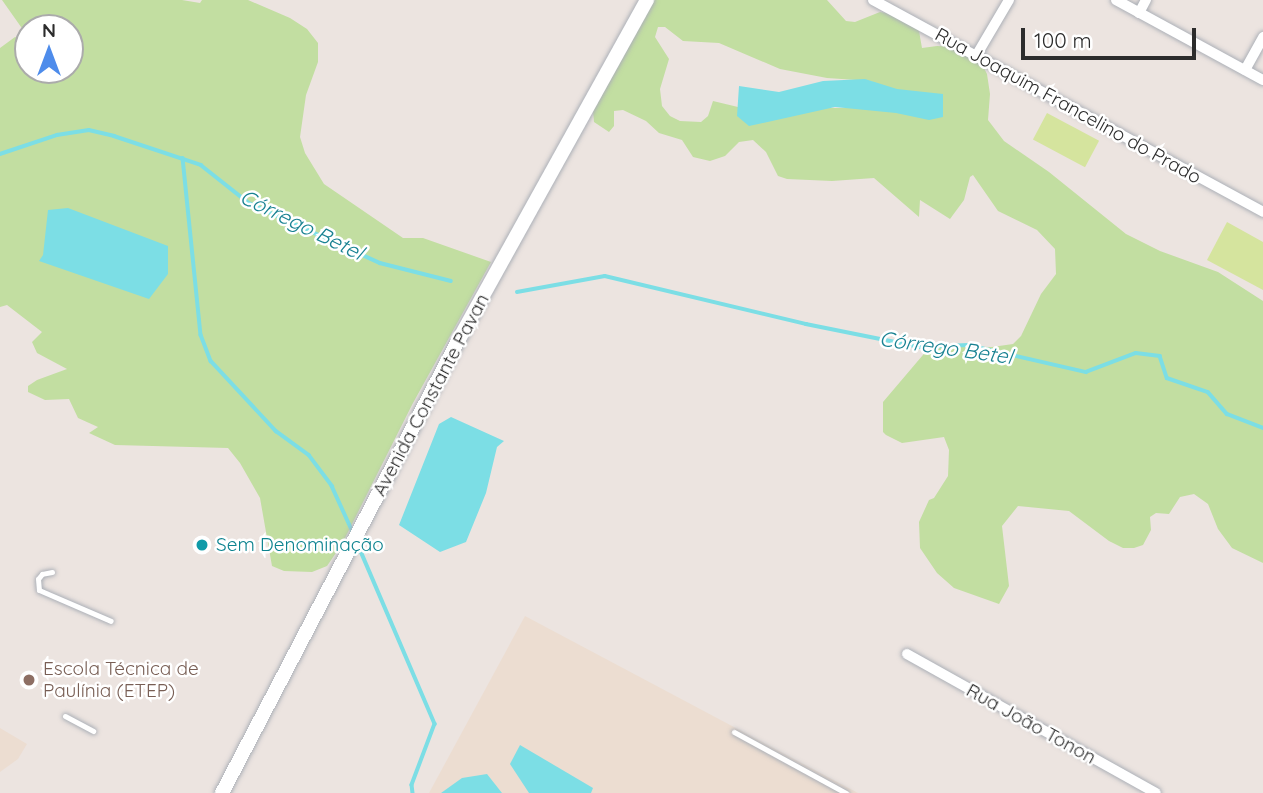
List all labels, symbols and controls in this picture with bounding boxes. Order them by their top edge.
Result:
north arrow [14,14,84,84]
scale bar [1025,14,1200,58]
text: N [42,18,56,42]
street label: Rua Joaquim Francelino do Prado [931,23,1205,189]
text: 100 m [1034,27,1092,53]
water label: Córrego Betel [236,183,368,265]
street label: Avenida Constante Pavan [368,290,494,500]
water label: Córrego Betel [878,325,1014,369]
place label: Sem Denominação [216,534,384,556]
marker: Sem Denominação [194,537,210,553]
place label: Escola Técnica de Paulínia (ETEP) [43,658,199,702]
marker: Escola Técnica de Paulínia (ETEP) [21,672,37,688]
street label: Rua João Tonon [962,679,1100,769]

